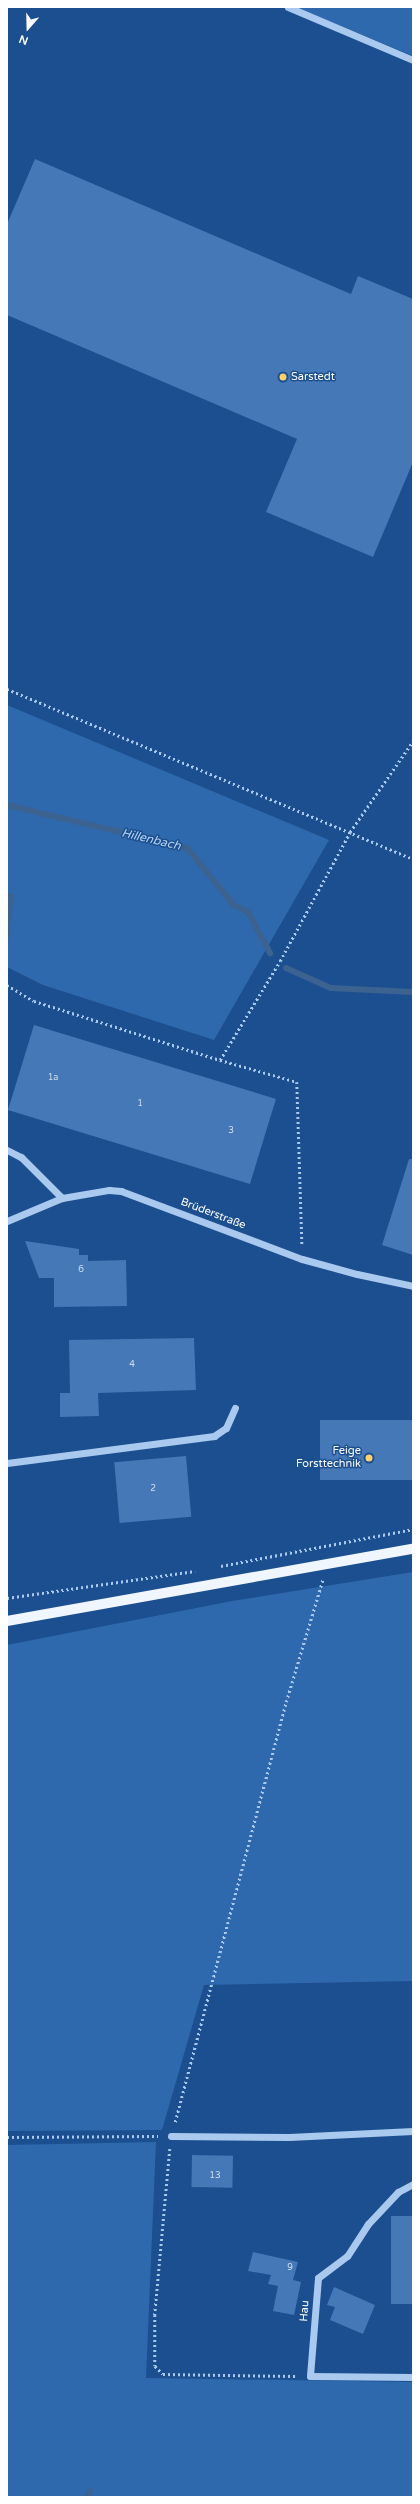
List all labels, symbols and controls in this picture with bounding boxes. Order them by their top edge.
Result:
north arrow [8,8,48,48]
text: N [17,32,30,47]
place label: Sarstedt [291,370,335,384]
marker: Sarstedt [278,372,288,382]
water label: Hillenbach [120,826,182,854]
house number: 1a [48,1073,58,1083]
house number: 1 [137,1099,143,1109]
house number: 3 [228,1126,234,1136]
street label: Brüderstraße [179,1196,247,1232]
house number: 6 [78,1265,84,1275]
house number: 4 [129,1360,135,1370]
place label: Feige Forsttechnik [296,1445,361,1471]
marker: Feige Forsttechnik [364,1453,374,1463]
house number: 2 [150,1484,156,1494]
house number: 13 [209,2171,221,2181]
house number: 9 [287,2263,293,2273]
street label: Hau [298,2300,312,2322]

